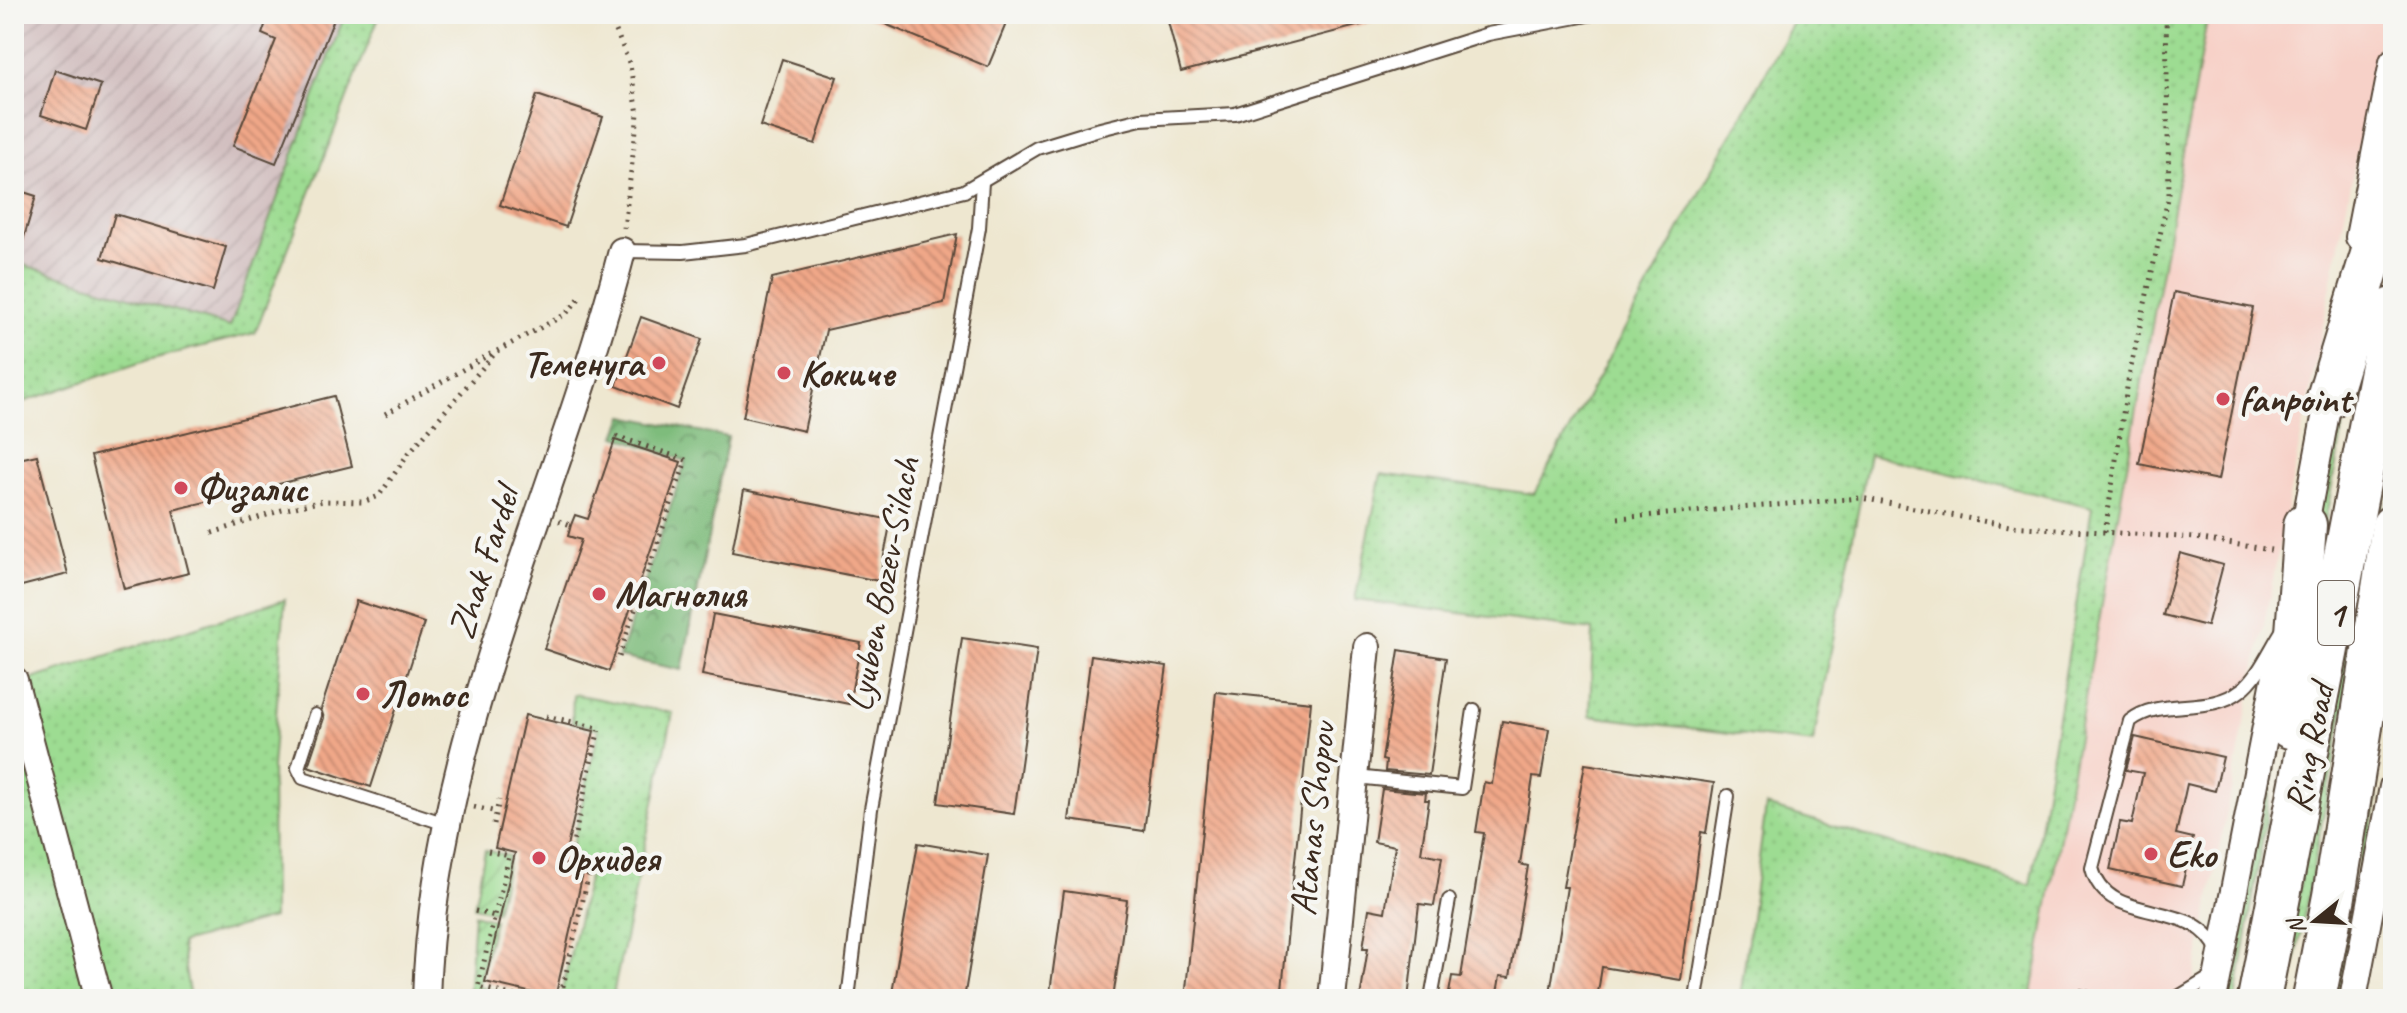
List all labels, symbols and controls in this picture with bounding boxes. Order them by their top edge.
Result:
place label: Теменуга [523,340,646,387]
place label: Кокиче [800,350,897,397]
marker: Теменуга [650,354,668,372]
marker: Кокиче [775,364,793,382]
place label: fanpoint [2239,376,2354,423]
marker: fanpoint [2214,390,2232,408]
street label: Lyuben Bozev-Silach [835,452,930,715]
place label: Физалис [197,465,310,513]
street label: Zhak Fardel [437,475,532,645]
marker: Физалис [172,479,190,497]
place label: Магнолия [615,571,748,618]
road number: 1 [2318,581,2354,645]
marker: Магнолия [590,585,608,603]
place label: Лотос [379,671,469,718]
street label: Ring Road [2274,675,2346,816]
marker: Лотос [354,685,372,703]
street label: Atanas Shopov [1279,717,1346,918]
place label: Eko [2167,831,2218,878]
place label: Орхидея [555,835,662,882]
marker: Eko [2142,845,2160,863]
marker: Орхидея [530,849,548,867]
north arrow [2275,881,2355,961]
text: N [2280,913,2312,938]

